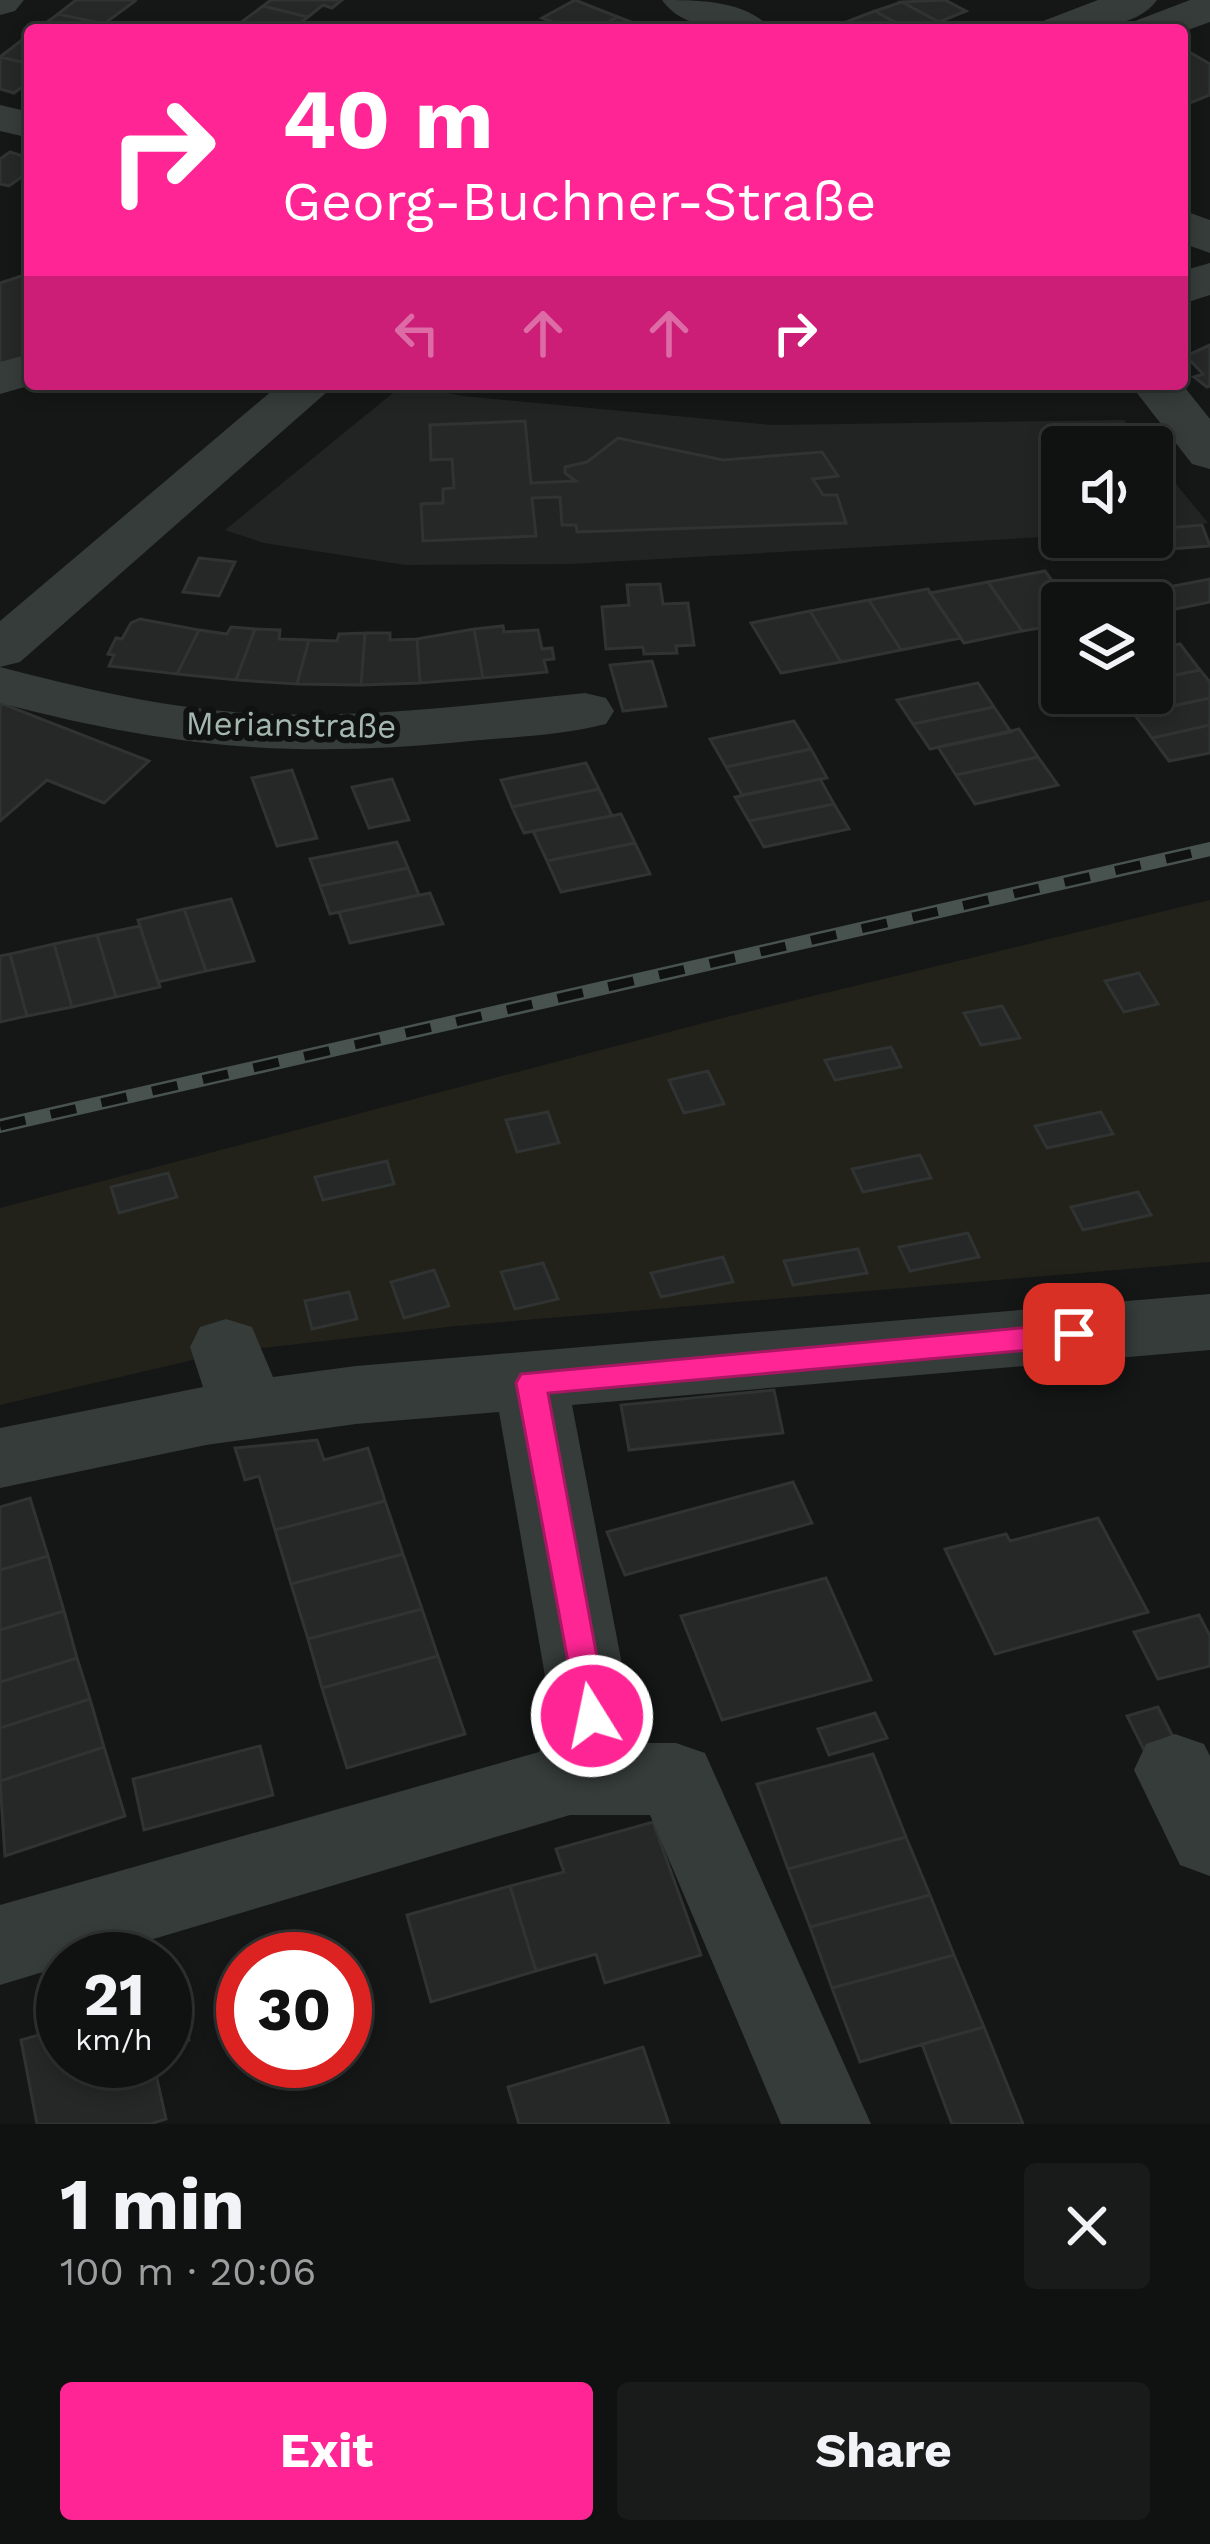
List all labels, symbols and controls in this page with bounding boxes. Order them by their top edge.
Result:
text: 40 m [282,70,493,168]
icon: right [84,72,240,228]
text: Georg-Buchner-Straße [282,170,876,233]
icon: left [384,300,450,366]
icon: ahead [510,300,576,366]
icon: ahead [636,300,702,366]
icon: right [762,300,828,366]
map controls [1041,426,1173,714]
button: sound [1041,426,1173,558]
button: layers [1041,582,1173,714]
street label: Merianstraße [185,703,397,746]
pin [1023,1283,1125,1385]
icon: arrive [1041,1301,1107,1367]
position arrow [529,1653,655,1779]
speed limit sign: 30 [216,1932,372,2088]
text: 21 [83,1959,145,2030]
text: km/h [75,2022,153,2057]
text: 1 min [60,2162,245,2246]
button: close [1024,2163,1150,2289]
text: 100 m · 20:06 [60,2249,316,2294]
button: Exit [60,2382,593,2520]
button: Share [617,2382,1150,2520]

